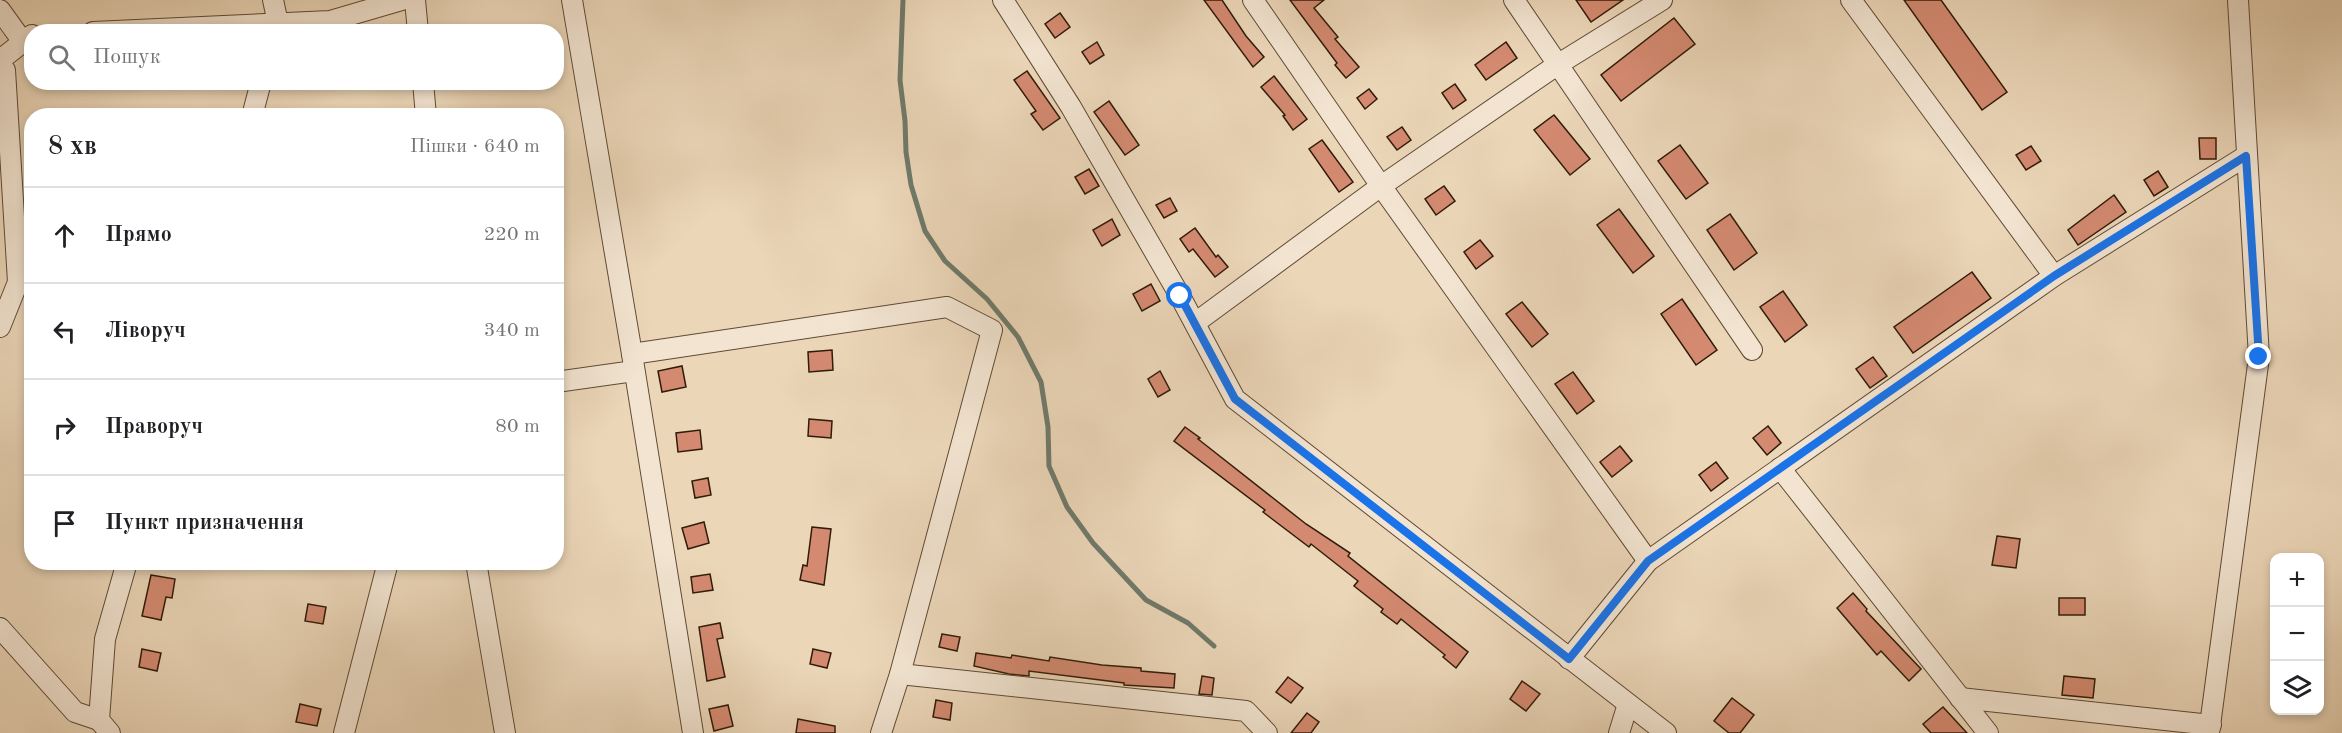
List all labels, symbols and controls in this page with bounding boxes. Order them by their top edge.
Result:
search box [24,24,564,90]
icon: search [45,41,78,74]
text: Пошук [93,46,161,68]
text: 8 хв [48,134,97,160]
text: Пішки · 640 m [410,137,540,157]
icon: ahead [48,219,81,252]
text: Прямо [105,224,172,246]
text: 220 m [484,225,540,245]
route start [1166,282,1192,308]
icon: left [48,315,81,348]
text: Ліворуч [105,320,186,342]
text: 340 m [484,321,540,341]
route end [2245,343,2271,369]
icon: right [48,411,81,444]
text: Праворуч [105,416,203,438]
text: 80 m [495,417,540,437]
icon: arrive [48,507,81,540]
text: Пункт призначення [105,512,304,534]
map controls [2270,553,2324,715]
button: + [2270,553,2324,607]
button: − [2270,607,2324,661]
button: layers [2270,661,2324,715]

